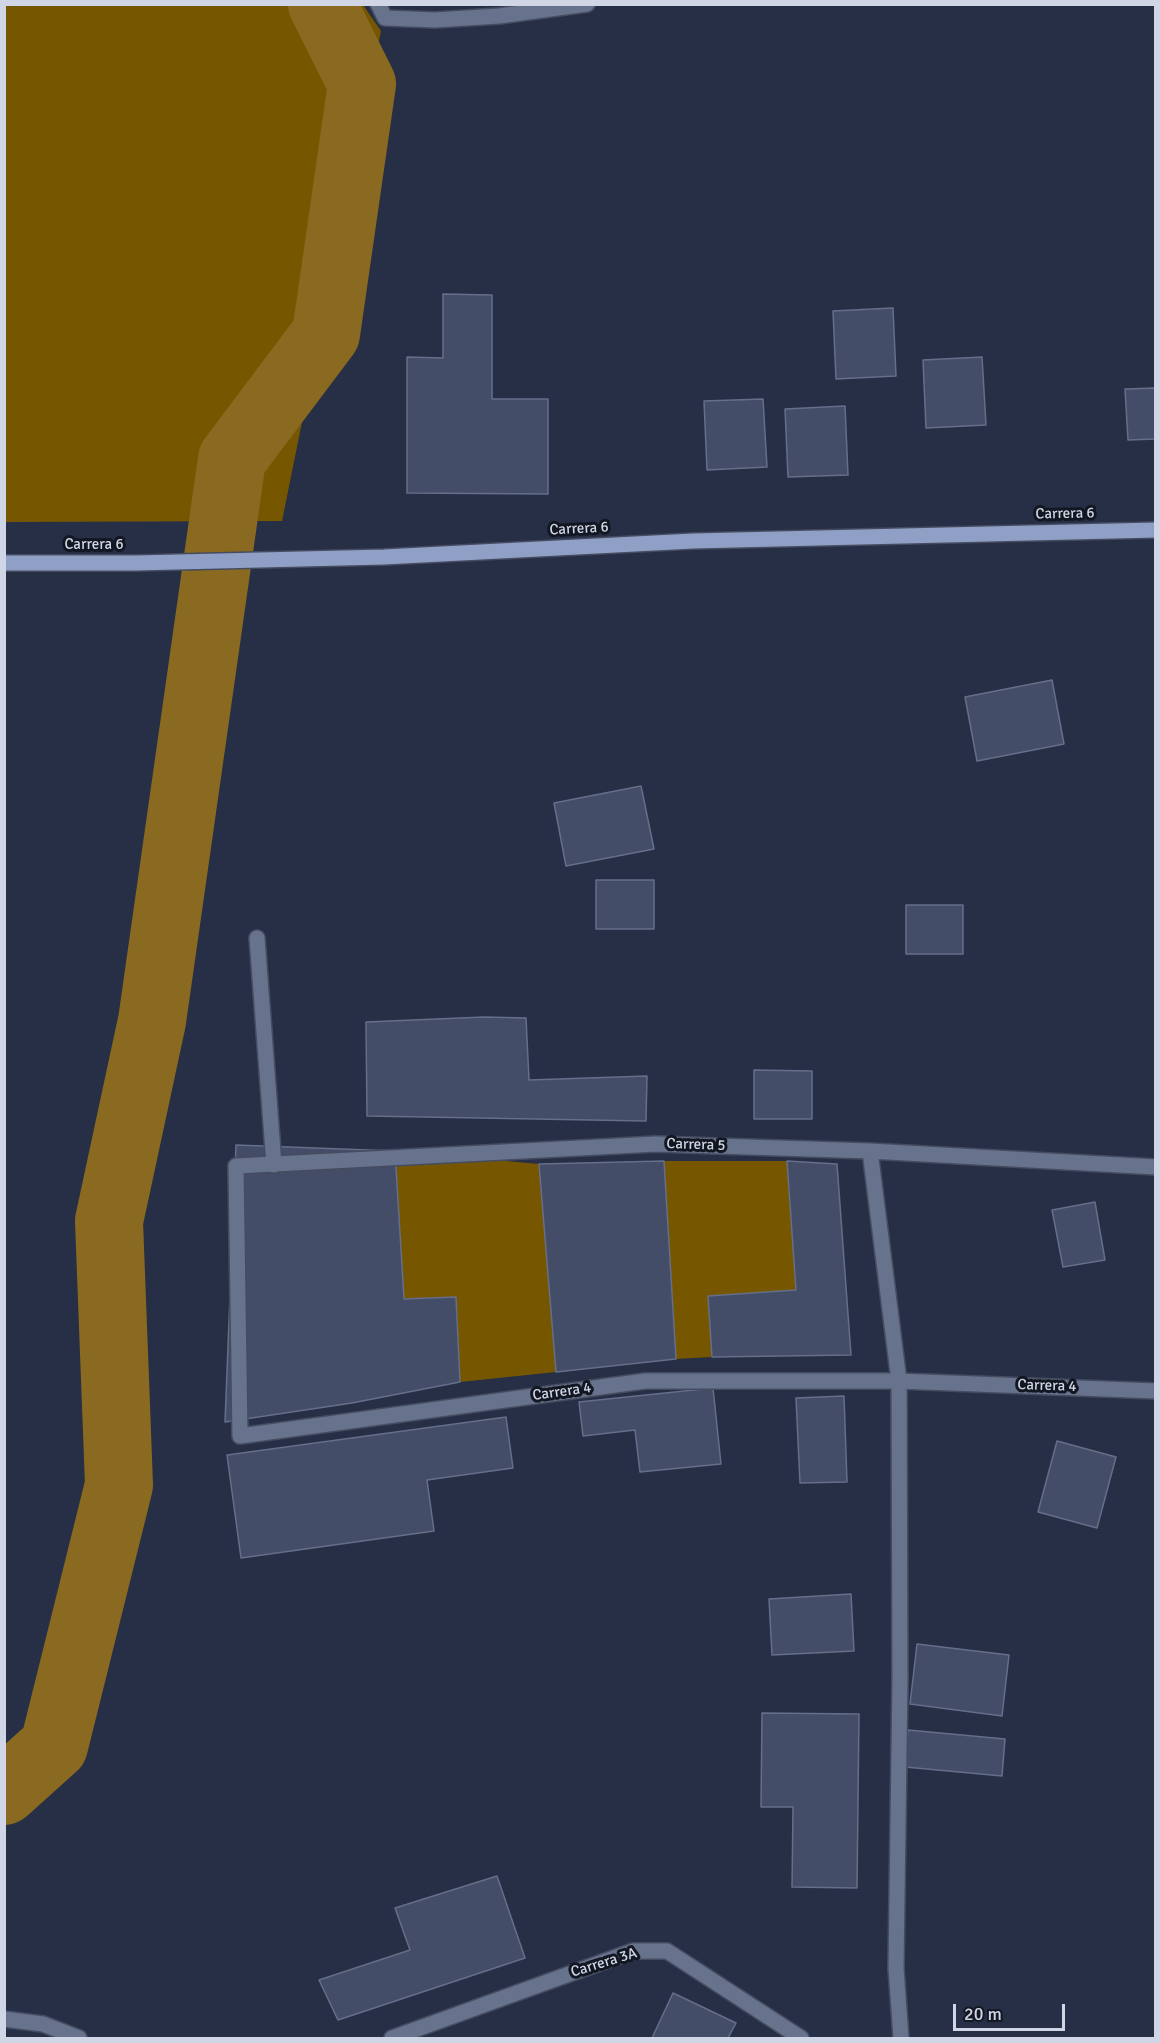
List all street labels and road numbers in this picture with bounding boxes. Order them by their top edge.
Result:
street label: Carrera 6 [1035,504,1095,524]
street label: Carrera 6 [549,518,609,540]
street label: Carrera 6 [64,536,124,554]
street label: Carrera 5 [666,1135,726,1155]
street label: Carrera 4 [1017,1376,1077,1396]
street label: Carrera 4 [531,1379,593,1405]
street label: Carrera 3A [569,1944,639,1982]

